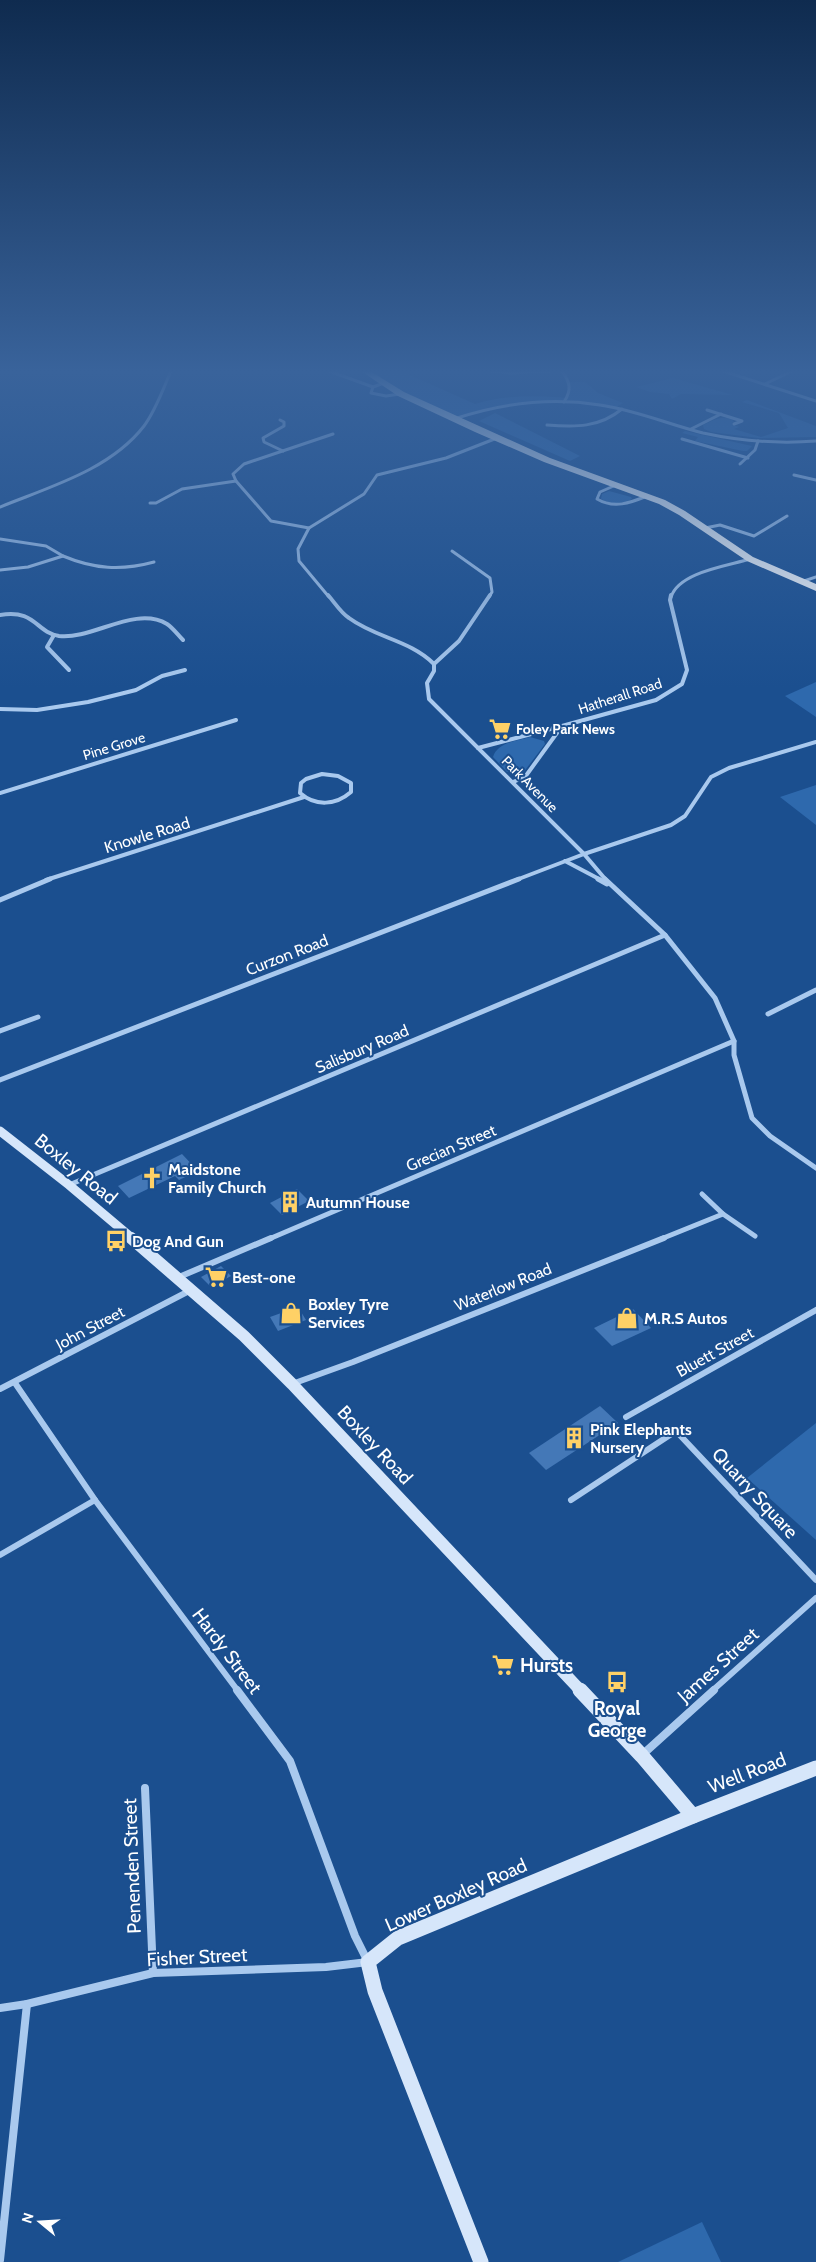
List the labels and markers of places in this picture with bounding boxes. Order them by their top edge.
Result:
supermarket icon: Foley Park News [487,716,513,742]
place label: Foley Park News [516,720,615,738]
place label: Maidstone Family Church [168,1160,266,1197]
church icon: Maidstone Family Church [139,1165,165,1191]
building icon: Autumn House [277,1189,303,1215]
place label: Autumn House [306,1193,410,1212]
bus stop icon: Dog And Gun [103,1228,129,1254]
place label: Dog And Gun [132,1232,224,1251]
supermarket icon: Best-one [203,1264,229,1290]
place label: Best-one [232,1268,295,1287]
place label: Boxley Tyre Services [308,1295,389,1332]
shop icon: Boxley Tyre Services [278,1300,304,1326]
shop icon: M.R.S Autos [614,1305,640,1331]
place label: M.R.S Autos [644,1309,728,1328]
place label: Pink Elephants Nursery [590,1420,692,1457]
building icon: Pink Elephants Nursery [561,1425,587,1451]
supermarket icon: Hursts [490,1652,516,1678]
place label: Hursts [520,1654,573,1677]
bus stop icon: Royal George [604,1669,630,1695]
place label: Royal George [588,1697,646,1742]

